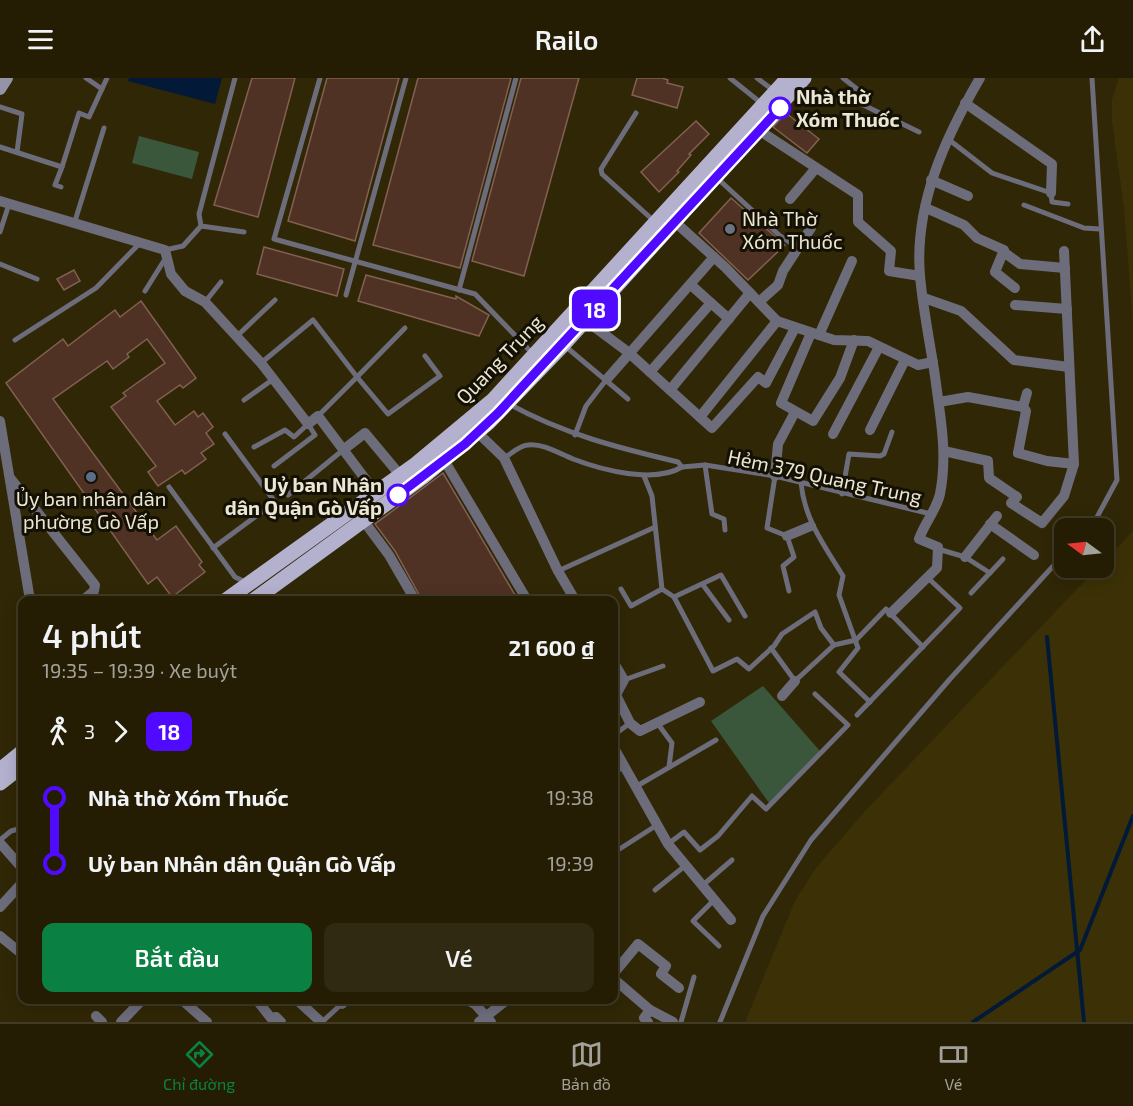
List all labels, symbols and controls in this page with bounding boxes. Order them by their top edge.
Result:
icon: menu [24,23,57,56]
text: Railo [535,23,598,55]
icon: share [1076,23,1109,56]
place label: Nhà thờ Xóm Thuốc [796,84,900,131]
marker: Nhà thờ Xóm Thuốc [769,97,791,119]
place label: Nhà Thờ Xóm Thuốc [742,206,843,253]
marker: Nhà Thờ Xóm Thuốc [723,222,737,236]
line badge: 18 [568,290,622,328]
text: 18 [584,297,606,322]
street label: Quang Trung [451,309,547,409]
street label: Hẻm 379 Quang Trung [726,444,924,508]
marker: Ủy ban nhân dân phường Gò Vấp [84,470,98,484]
place label: Uỷ ban Nhân dân Quận Gò Vấp [225,472,382,520]
marker: Uỷ ban Nhân dân Quận Gò Vấp [387,484,409,506]
place label: Ủy ban nhân dân phường Gò Vấp [16,486,166,533]
north arrow [1054,518,1114,578]
map controls [1054,518,1114,578]
text: 4 phút [42,615,141,655]
text: 21 600 ₫ [508,634,594,660]
text: 19:35 – 19:39 · Xe buýt [42,658,237,682]
icon: walk [42,715,75,748]
icon: forward [104,715,137,748]
text: 3 [84,719,95,743]
text: 18 [158,719,180,744]
text: Nhà thờ Xóm Thuốc [88,784,289,810]
text: 19:38 [547,785,594,809]
text: Uỷ ban Nhân dân Quận Gò Vấp [88,850,396,876]
text: 19:39 [547,851,594,875]
button: Bắt đầu [42,923,312,992]
button: Vé [324,923,594,992]
tab: Chỉ đường [163,1038,235,1093]
tab: Bản đồ [561,1038,611,1093]
tab: Vé [937,1038,970,1093]

